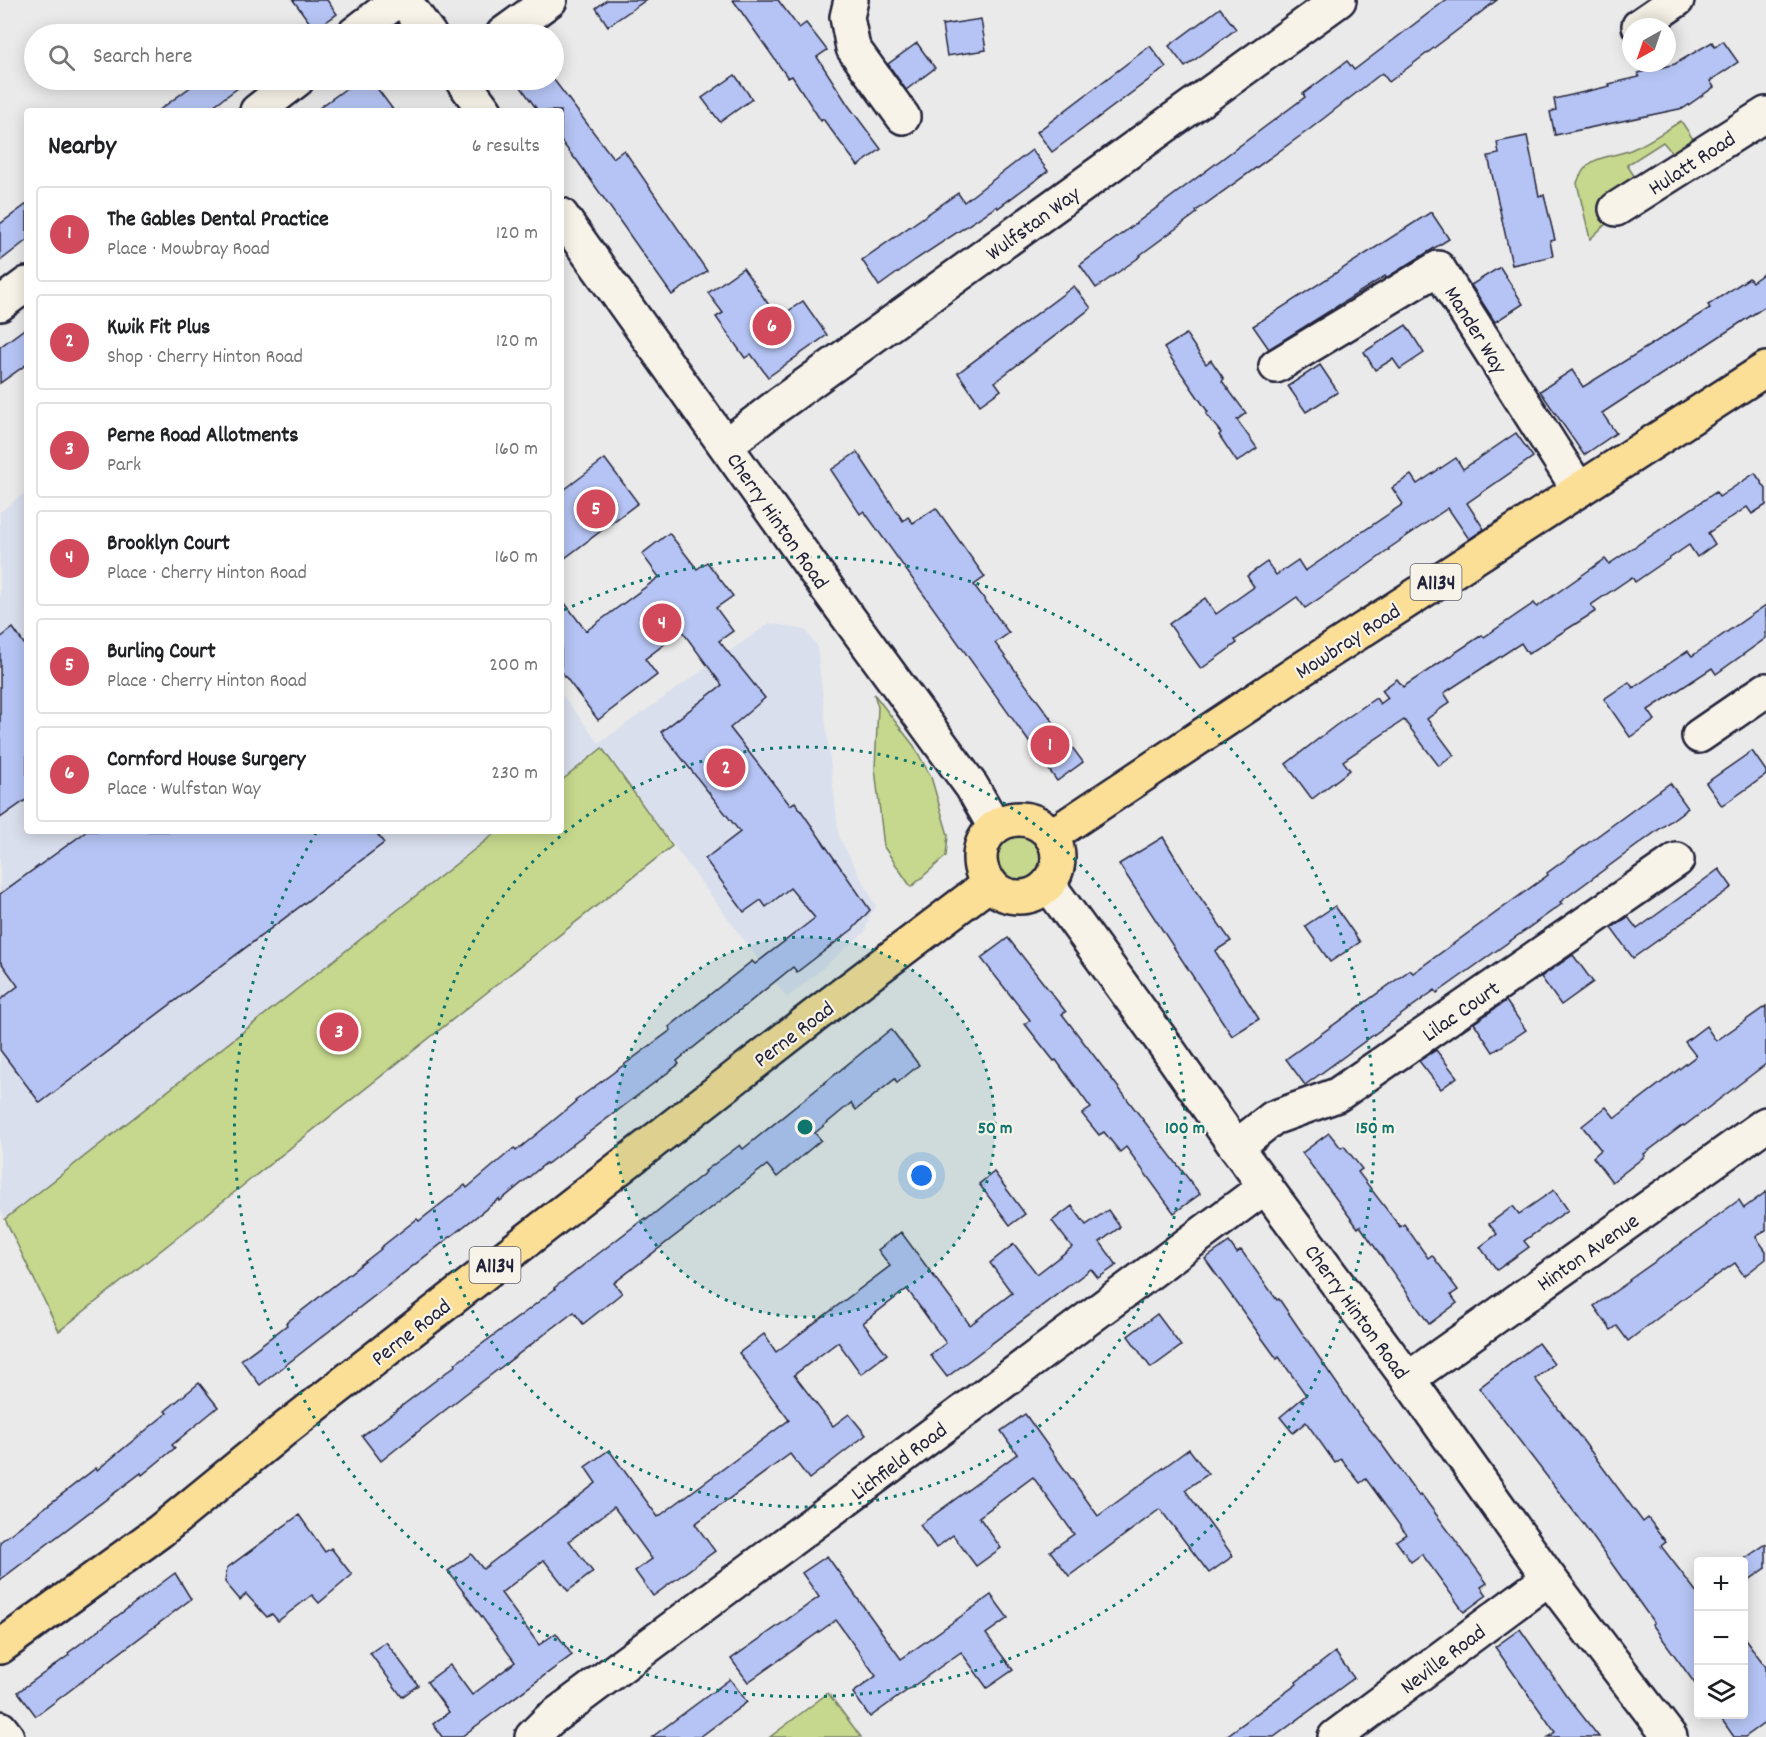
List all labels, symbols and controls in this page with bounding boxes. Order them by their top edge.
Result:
north arrow [1622,18,1676,72]
search box [24,24,564,90]
icon: search [45,41,78,74]
text: Search here [93,42,192,73]
street label: Hulatt Road [1643,125,1743,205]
text: Nearby [48,129,116,166]
text: 6 results [472,133,540,161]
street label: Wulfstan Way [981,179,1088,270]
text: The Gables Dental Practice [107,205,329,236]
text: 1 [67,220,72,248]
text: 120 m [496,220,538,248]
text: Place · Mowbray Road [107,236,270,264]
street label: Mander Way [1435,281,1514,382]
pin: 6 [752,304,792,348]
text: Kwik Fit Plus [107,313,210,344]
text: 2 [65,328,74,356]
text: 120 m [496,328,538,356]
text: Shop · Cherry Hinton Road [107,344,303,372]
text: Perne Road Allotments [107,421,299,452]
text: 3 [65,436,74,464]
text: 160 m [495,436,538,464]
street label: Cherry Hinton Road [717,447,835,597]
text: Park [107,452,141,480]
pin: 5 [576,486,616,532]
text: Brooklyn Court [107,529,230,560]
text: 4 [65,544,74,572]
text: 160 m [495,544,538,572]
text: Place · Cherry Hinton Road [107,560,307,588]
road number: A1134 [1410,564,1462,600]
street label: Mowbray Road [1290,597,1408,689]
pin: 4 [642,600,682,646]
text: Burling Court [107,637,216,668]
text: 5 [65,652,74,680]
text: 200 m [489,652,538,680]
text: Place · Cherry Hinton Road [107,668,307,696]
pin: 1 [1030,722,1070,768]
text: Cornford House Surgery [107,745,305,776]
pin: 2 [706,746,746,790]
text: 6 [65,760,74,788]
text: 230 m [491,760,538,788]
text: Place · Wulfstan Way [107,776,261,804]
street label: Lilac Court [1417,975,1507,1051]
street label: Perne Road [748,995,842,1076]
pin: 3 [320,1010,358,1054]
centre of rings [795,1117,815,1137]
text: 50 m [978,1117,1012,1142]
text: 100 m [1165,1117,1205,1142]
text: 150 m [1356,1117,1394,1142]
your location [907,1161,936,1190]
street label: Hinton Avenue [1531,1207,1647,1301]
street label: Cherry Hinton Road [1295,1239,1415,1387]
road number: A1134 [470,1247,520,1283]
street label: Perne Road [366,1293,459,1375]
street label: Lichfield Road [845,1416,955,1509]
map controls [1694,1557,1748,1719]
button: + [1694,1557,1748,1611]
button: − [1694,1611,1748,1665]
street label: Neville Road [1395,1618,1493,1703]
button: layers [1694,1665,1748,1719]

